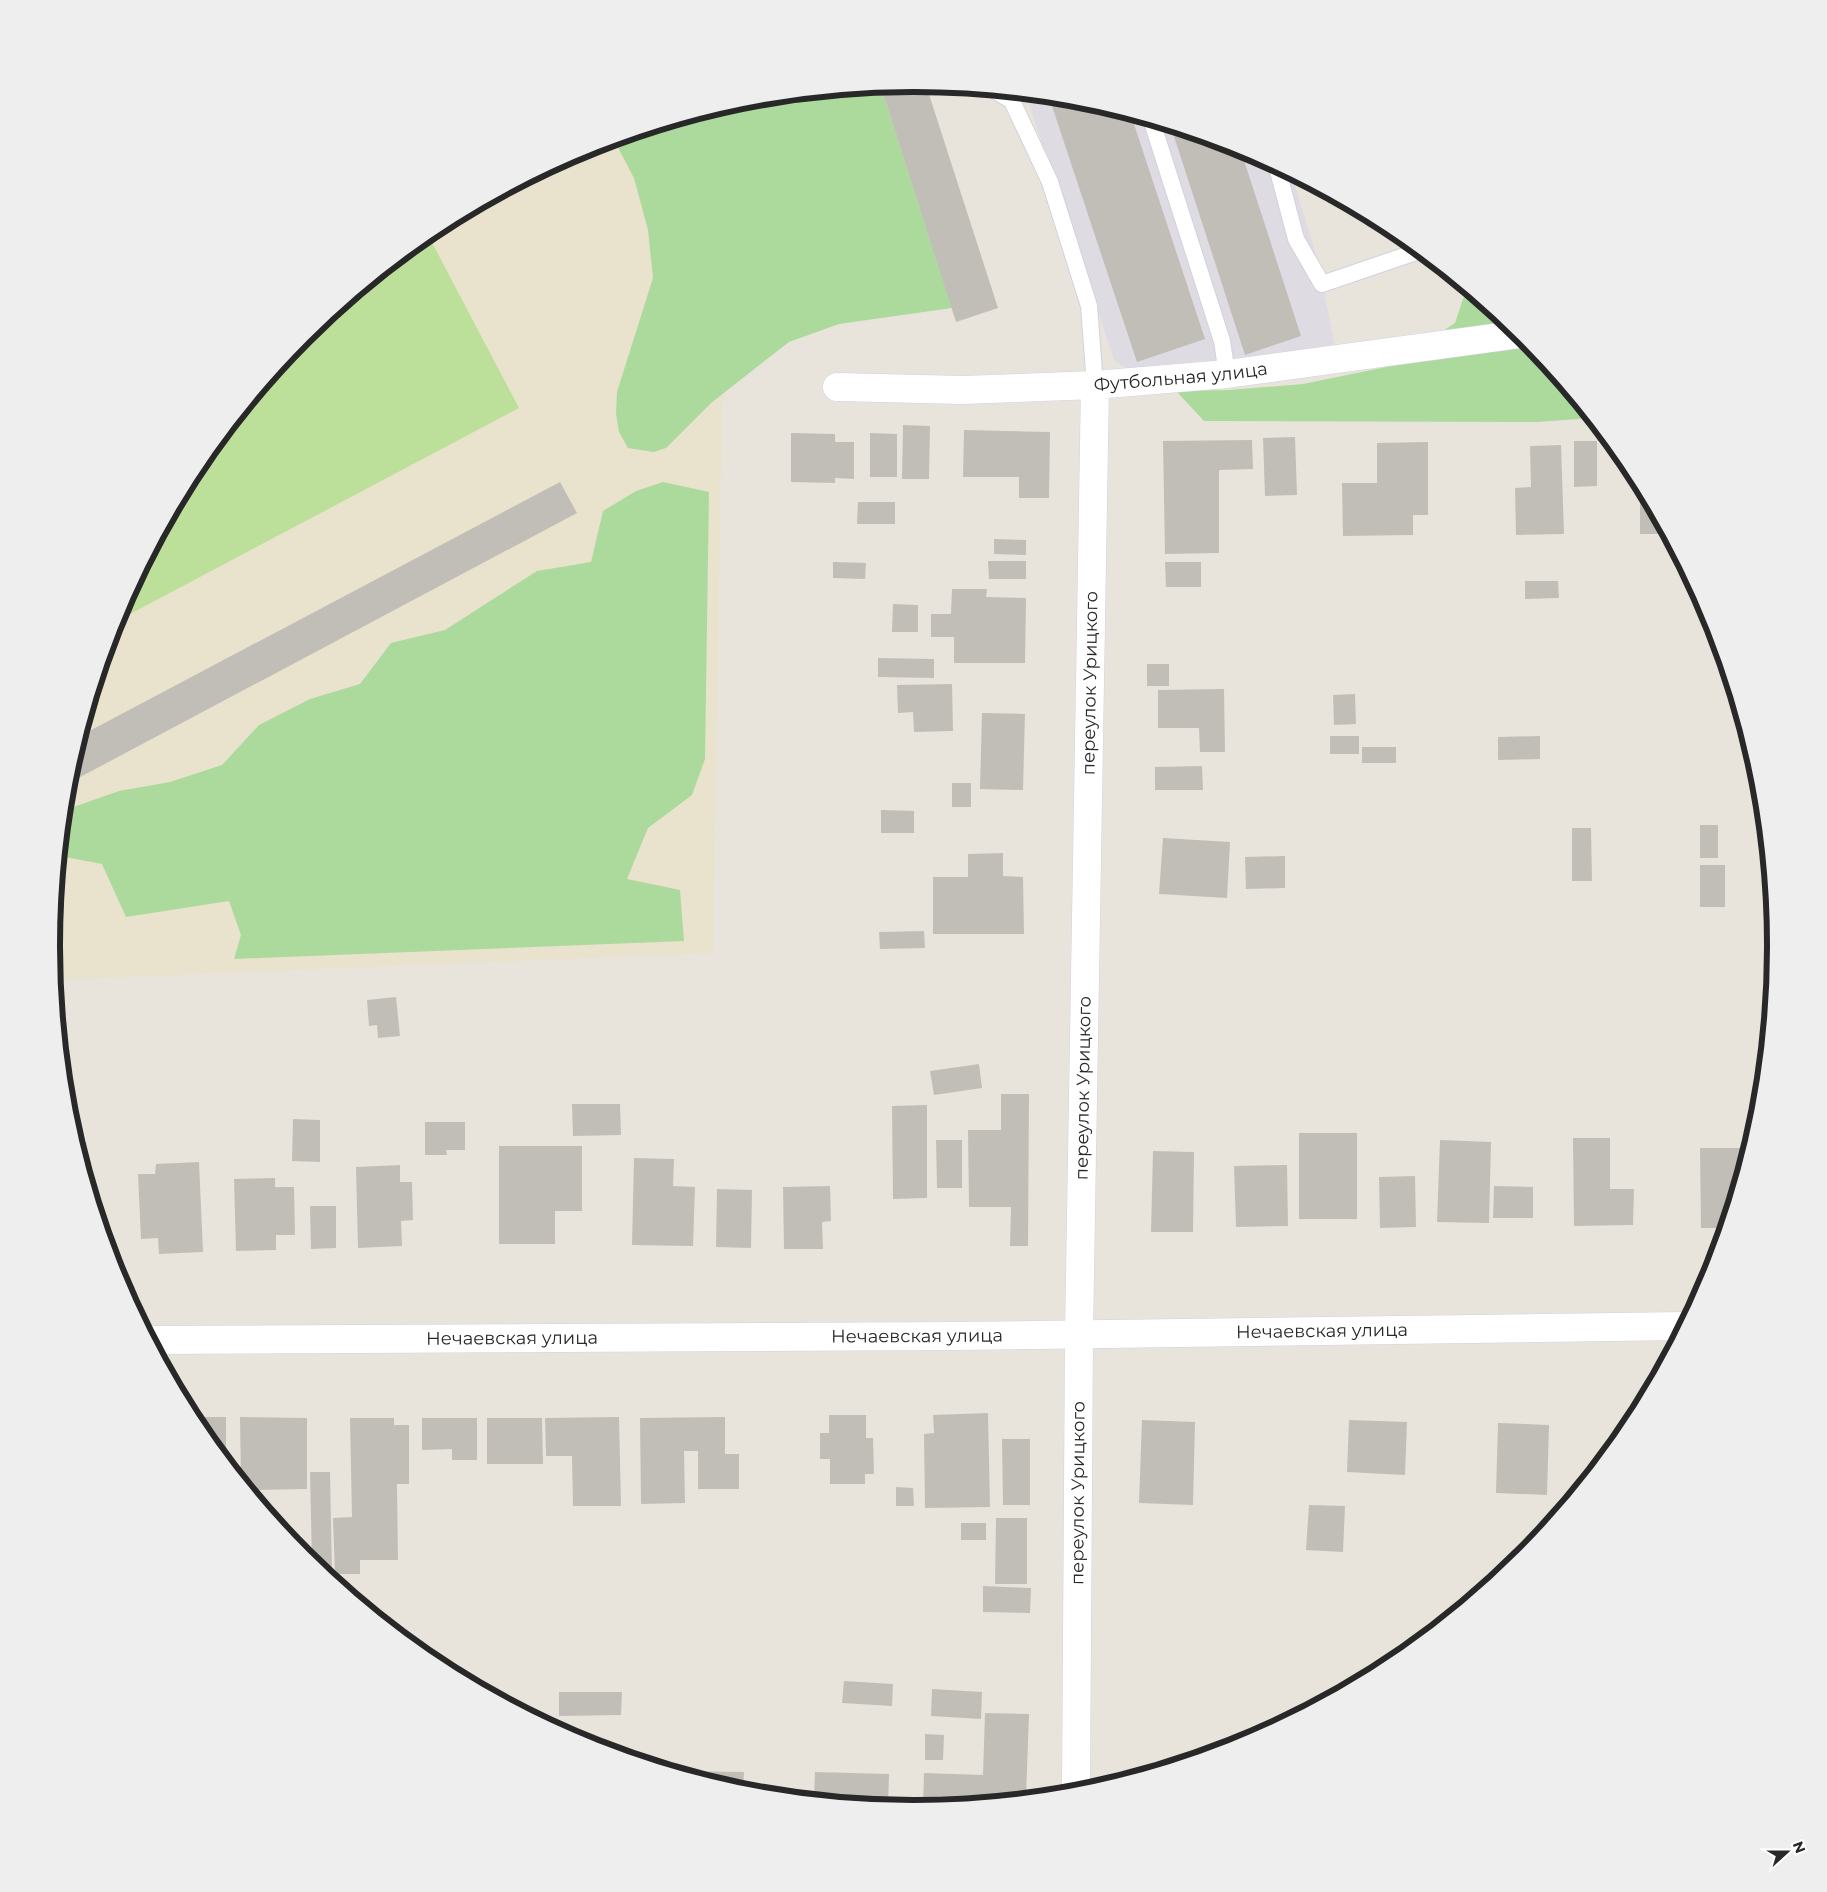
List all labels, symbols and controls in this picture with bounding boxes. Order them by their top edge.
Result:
street label: Футбольная улица [1093,358,1269,396]
street label: переулок Урицкого [1077,591,1103,775]
street label: переулок Урицкого [1071,996,1096,1180]
street label: Нечаевская улица [1236,1319,1408,1343]
street label: Нечаевская улица [831,1324,1003,1348]
street label: Нечаевская улица [426,1327,598,1350]
street label: переулок Урицкого [1066,1401,1090,1585]
north arrow [1762,1827,1812,1877]
text: N [1789,1839,1810,1856]

